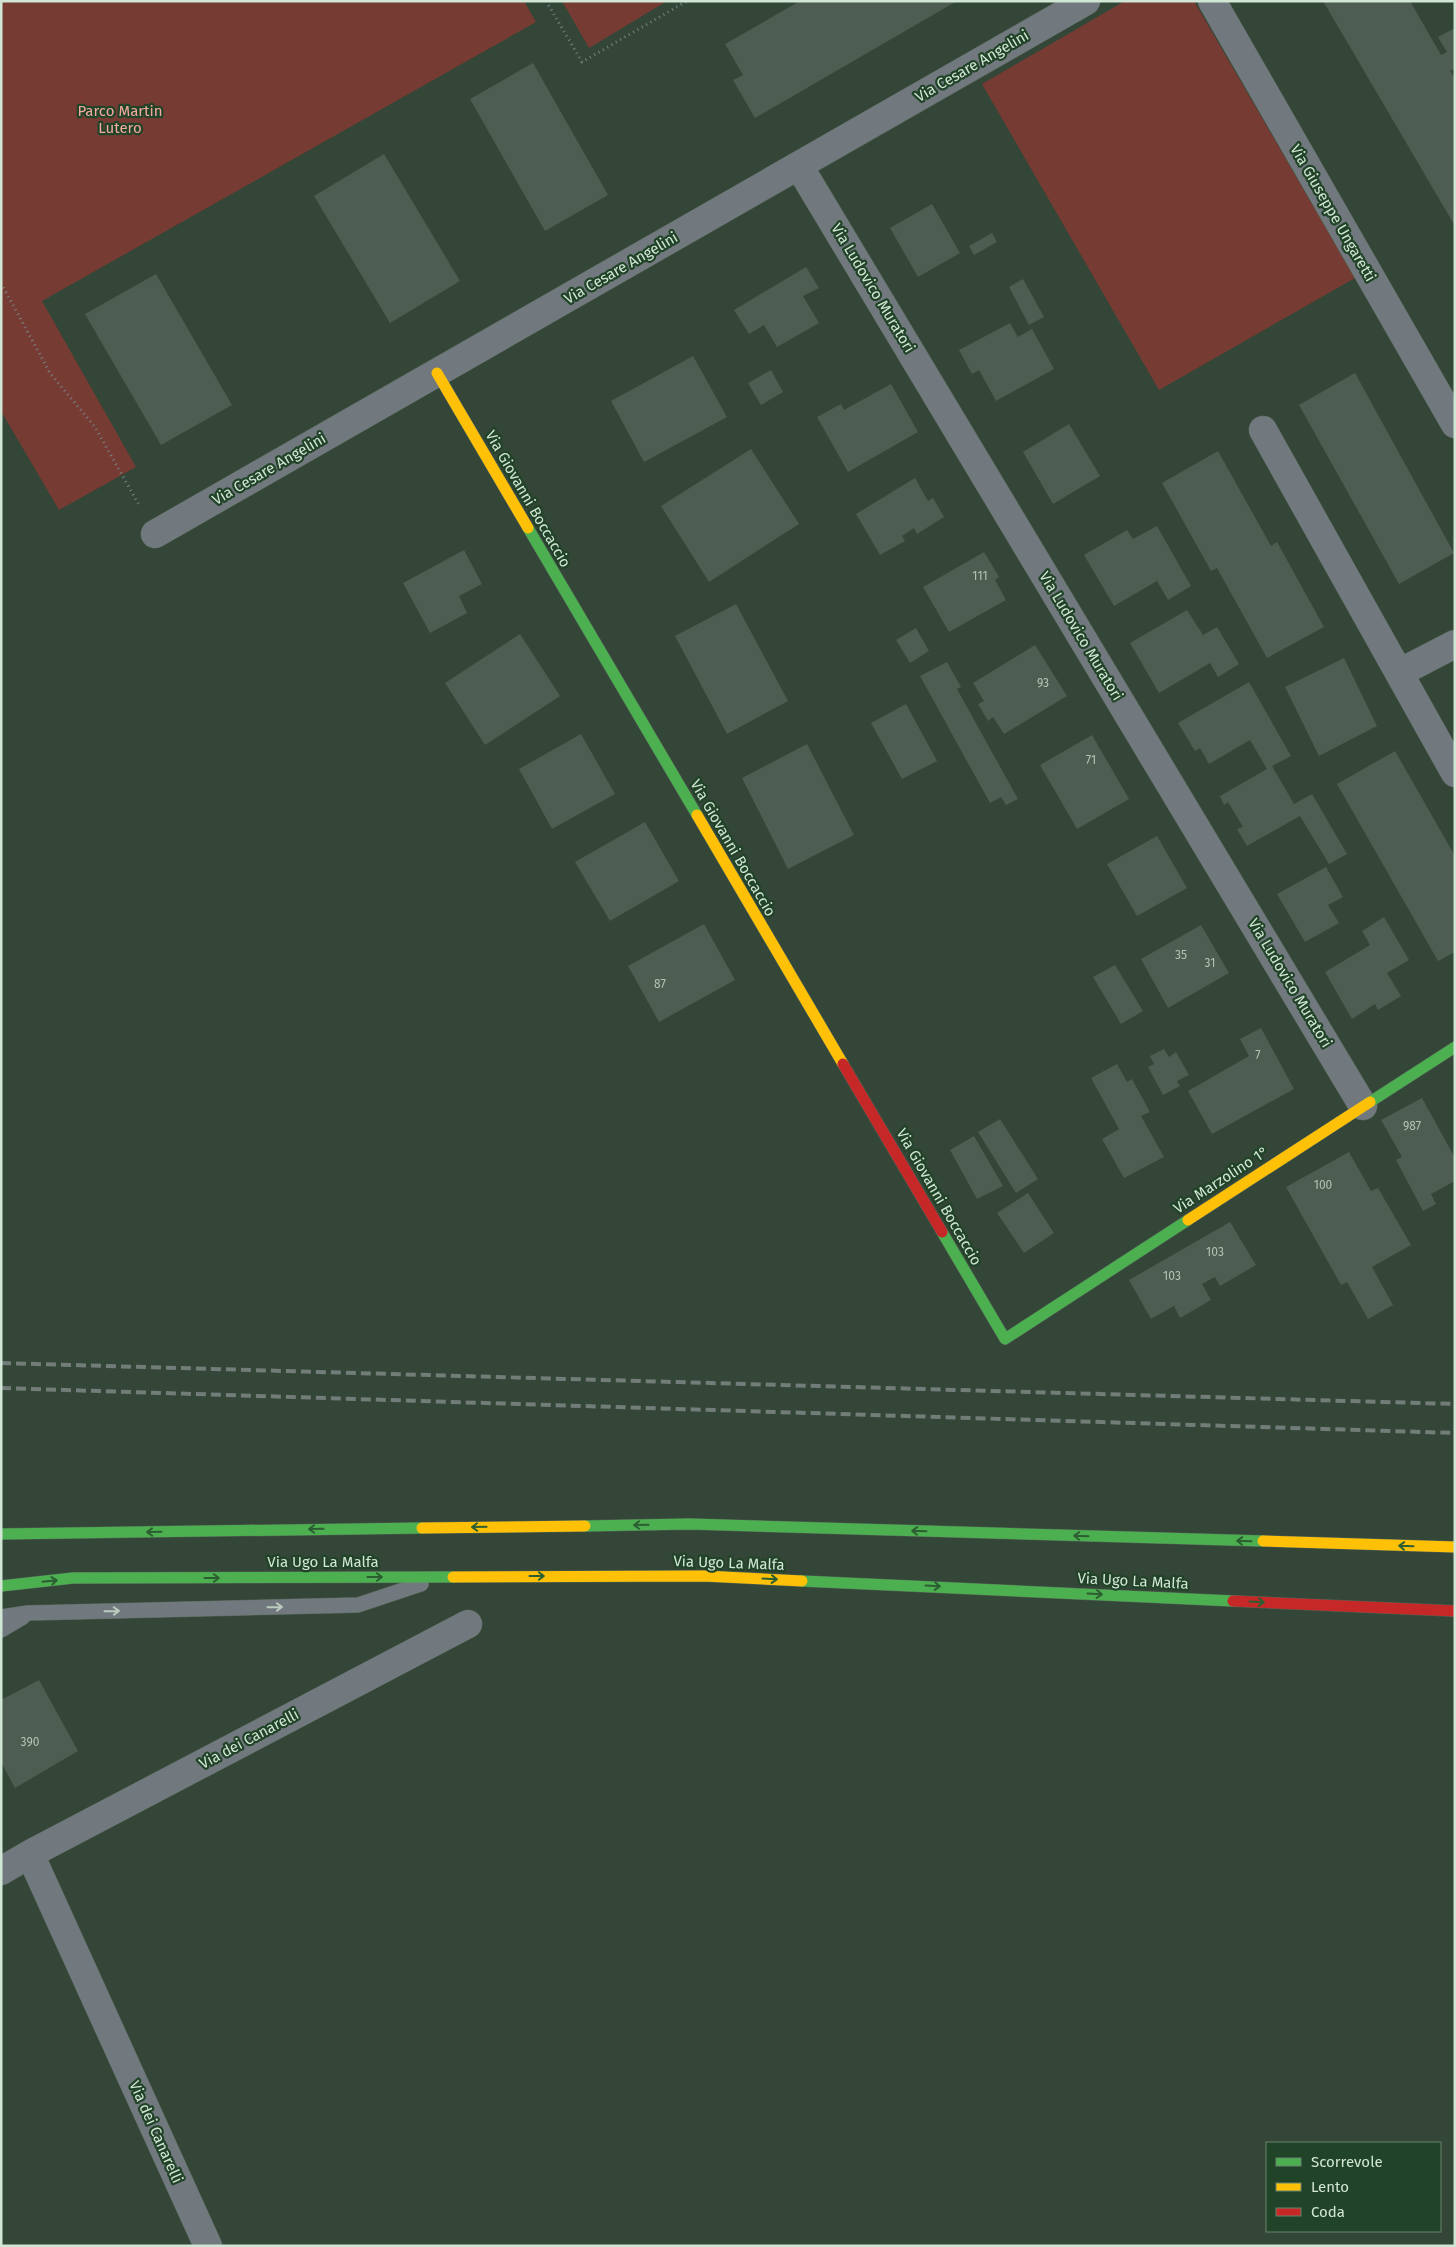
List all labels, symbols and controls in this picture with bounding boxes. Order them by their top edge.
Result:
street label: Via Cesare Angelini [912,26,1032,106]
park label: Parco Martin Lutero [77,102,163,137]
street label: Via Giuseppe Ungaretti [1286,141,1380,285]
street label: Via Ludovico Muratori [827,220,919,356]
street label: Via Cesare Angelini [561,228,681,308]
street label: Via Giovanni Boccaccio [481,427,575,571]
street label: Via Cesare Angelini [209,429,329,509]
street label: Via Ludovico Muratori [1035,568,1127,704]
house number: 111 [972,569,988,583]
house number: 93 [1037,676,1049,690]
house number: 71 [1086,753,1096,767]
street label: Via Giovanni Boccaccio [686,776,780,920]
street label: Via Ludovico Muratori [1244,915,1336,1051]
house number: 35 [1175,948,1187,962]
house number: 31 [1205,956,1215,970]
house number: 87 [654,977,666,991]
house number: 7 [1255,1048,1261,1062]
house number: 987 [1403,1119,1421,1133]
street label: Via Giovanni Boccaccio [892,1125,986,1269]
street label: Via Marzolino 1° [1170,1143,1272,1217]
house number: 100 [1314,1178,1333,1192]
house number: 103 [1206,1245,1224,1259]
house number: 103 [1163,1269,1181,1283]
one-way arrow [634,1520,650,1529]
one-way arrow [471,1522,488,1532]
one-way arrow [309,1525,325,1534]
one-way arrow [911,1526,928,1536]
one-way arrow [146,1527,162,1537]
one-way arrow [1073,1531,1090,1541]
one-way arrow [1236,1536,1252,1546]
one-way arrow [1398,1541,1414,1551]
street label: Via Ugo La Malfa [673,1552,785,1574]
street label: Via Ugo La Malfa [267,1553,379,1571]
street label: Via Ugo La Malfa [1077,1569,1189,1593]
one-way arrow [528,1571,545,1581]
one-way arrow [366,1572,382,1582]
one-way arrow [204,1573,220,1583]
one-way arrow [762,1574,778,1583]
one-way arrow [41,1576,57,1586]
one-way arrow [925,1582,941,1591]
one-way arrow [1086,1589,1103,1599]
one-way arrow [1249,1597,1265,1606]
one-way arrow [266,1602,282,1612]
one-way arrow [104,1606,120,1616]
street label: Via dei Canarelli [196,1705,302,1773]
house number: 390 [21,1735,40,1749]
street label: Via dei Canarelli [125,2078,187,2186]
legend [1266,2142,1441,2232]
text: Scorrevole [1311,2153,1383,2171]
text: Lento [1311,2178,1349,2196]
text: Coda [1311,2203,1345,2221]

